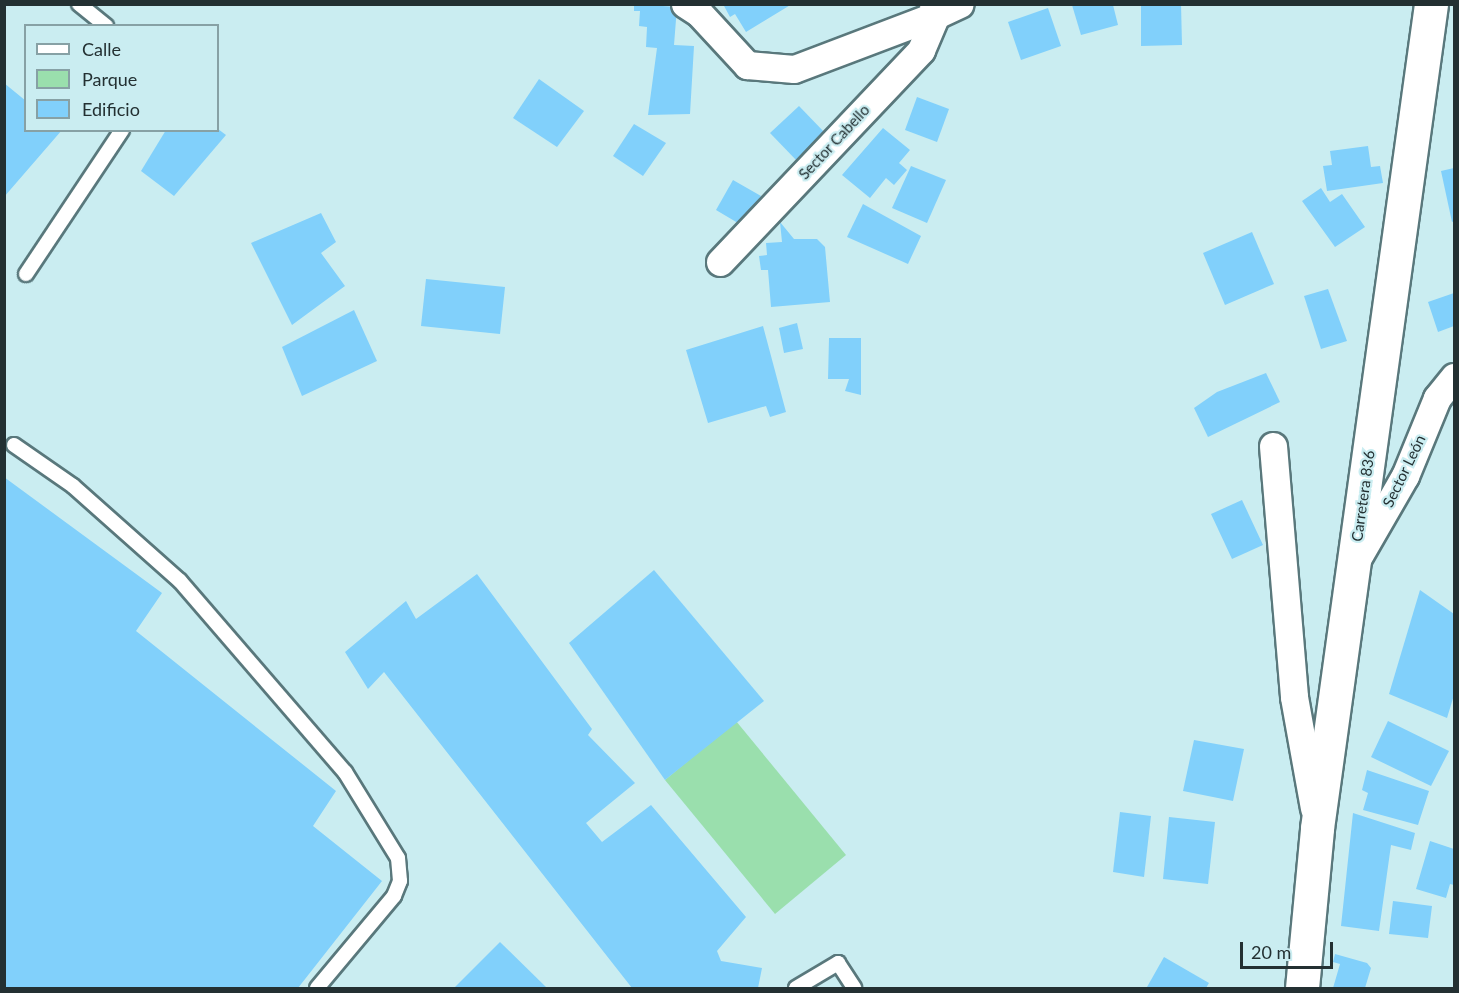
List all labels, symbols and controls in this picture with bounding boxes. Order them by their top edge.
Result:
legend [24,24,219,132]
text: Calle [82,38,121,60]
text: Parque [82,68,137,90]
text: Edificio [82,98,140,120]
street label: Sector Cabello [795,101,873,183]
street label: Sector León [1379,432,1429,510]
street label: Carretera 836 [1348,449,1378,543]
scale bar [1243,930,1336,968]
text: 20 m [1251,941,1291,963]

